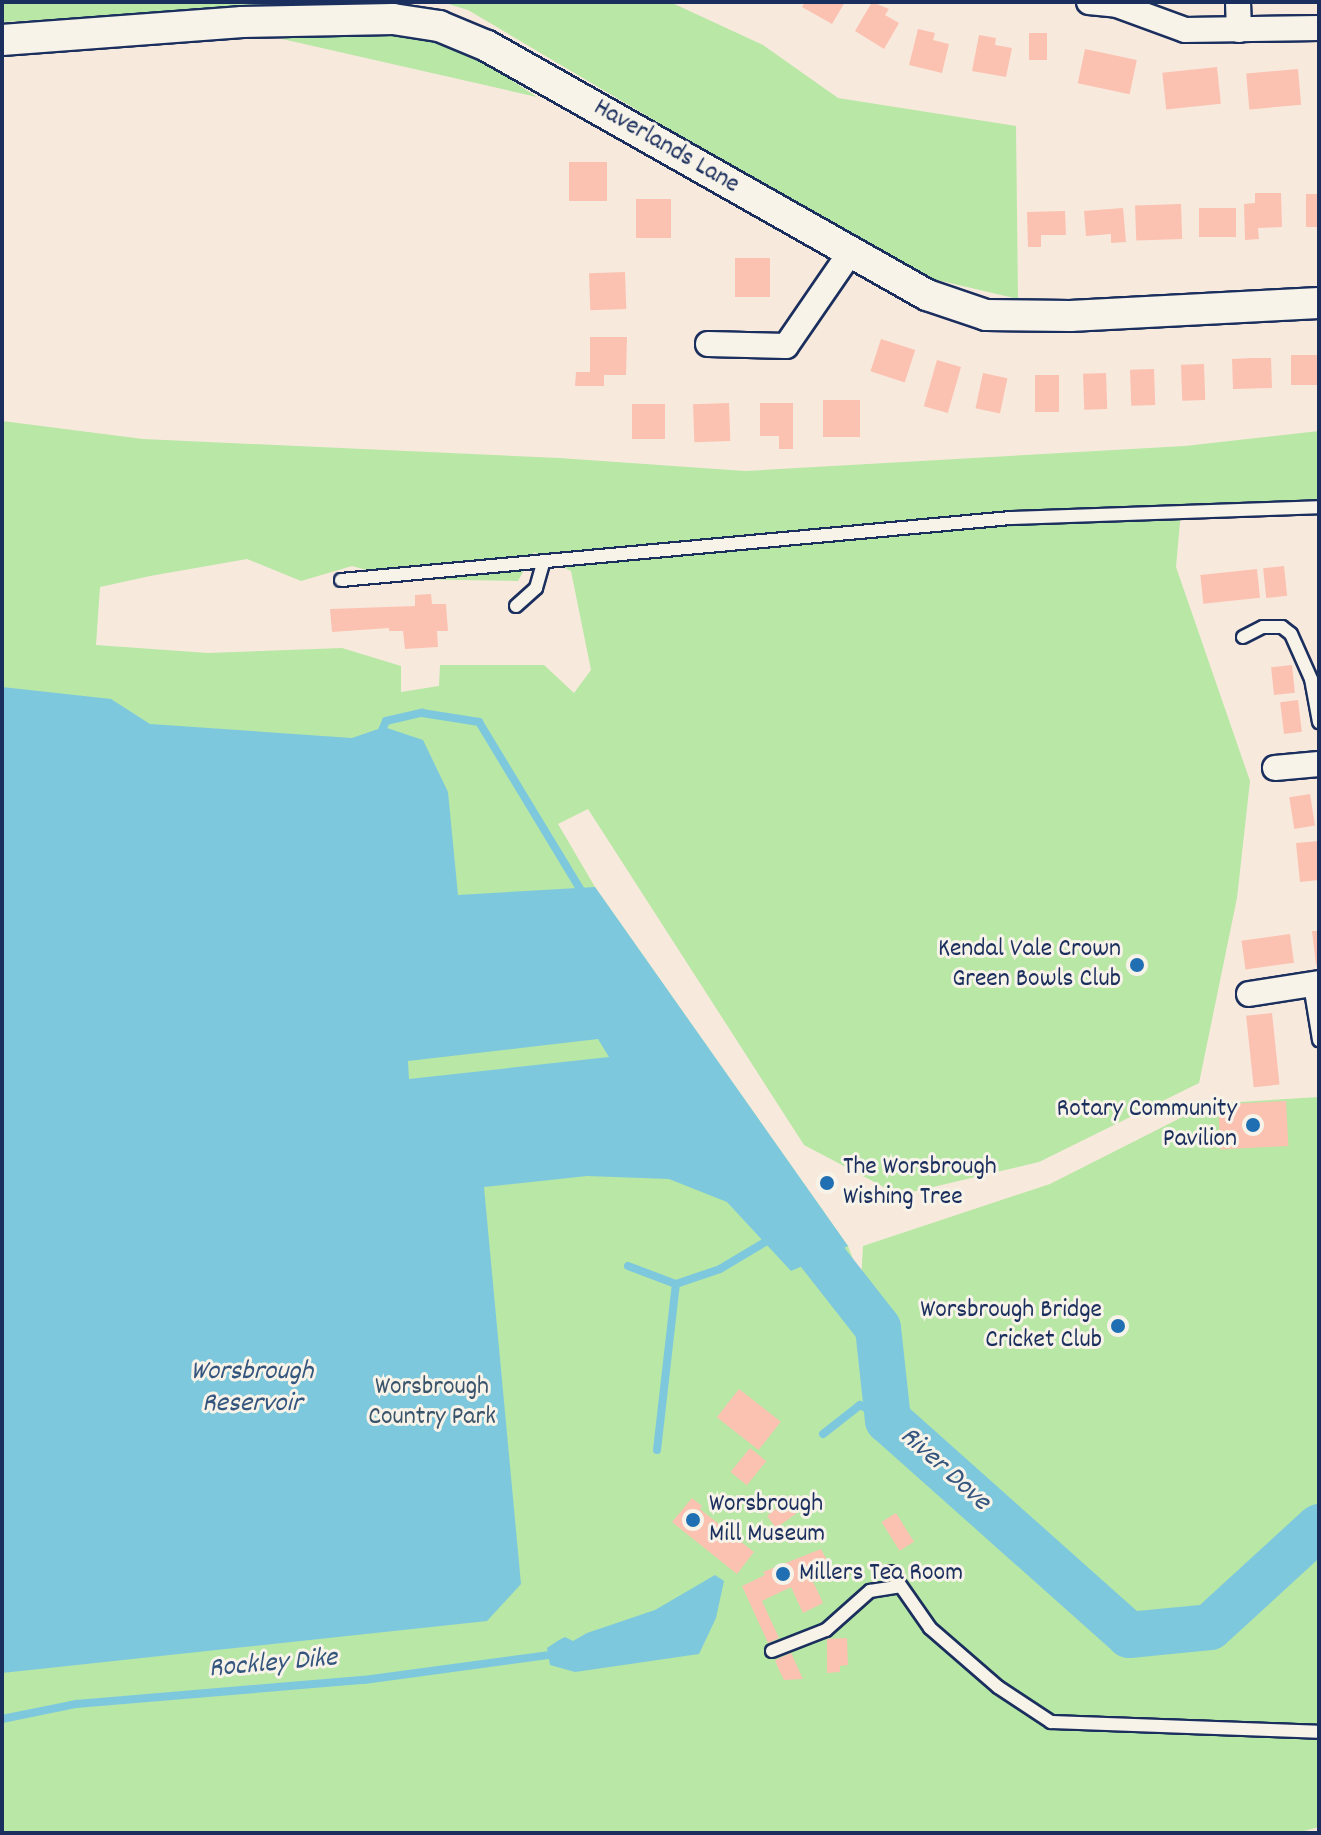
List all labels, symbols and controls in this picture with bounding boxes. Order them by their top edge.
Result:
street label: Haverlands Lane [588,93,744,201]
place label: Kendal Vale Crown Green Bowls Club [938,934,1121,996]
marker: Kendal Vale Crown Green Bowls Club [1128,956,1146,974]
place label: Rotary Community Pavilion [1057,1094,1237,1156]
marker: Rotary Community Pavilion [1244,1116,1262,1134]
place label: The Worsbrough Wishing Tree [843,1152,997,1214]
marker: The Worsbrough Wishing Tree [818,1174,836,1192]
place label: Worsbrough Bridge Cricket Club [920,1295,1102,1356]
marker: Worsbrough Bridge Cricket Club [1109,1317,1127,1335]
water label: Worsbrough Reservoir [191,1356,313,1422]
park label: Worsbrough Country Park [368,1372,496,1434]
water label: River Dove [892,1421,996,1519]
place label: Worsbrough Mill Museum [709,1489,825,1550]
marker: Worsbrough Mill Museum [684,1511,702,1529]
place label: Millers Tea Room [799,1558,963,1590]
marker: Millers Tea Room [774,1565,792,1583]
water label: Rockley Dike [207,1643,339,1687]

